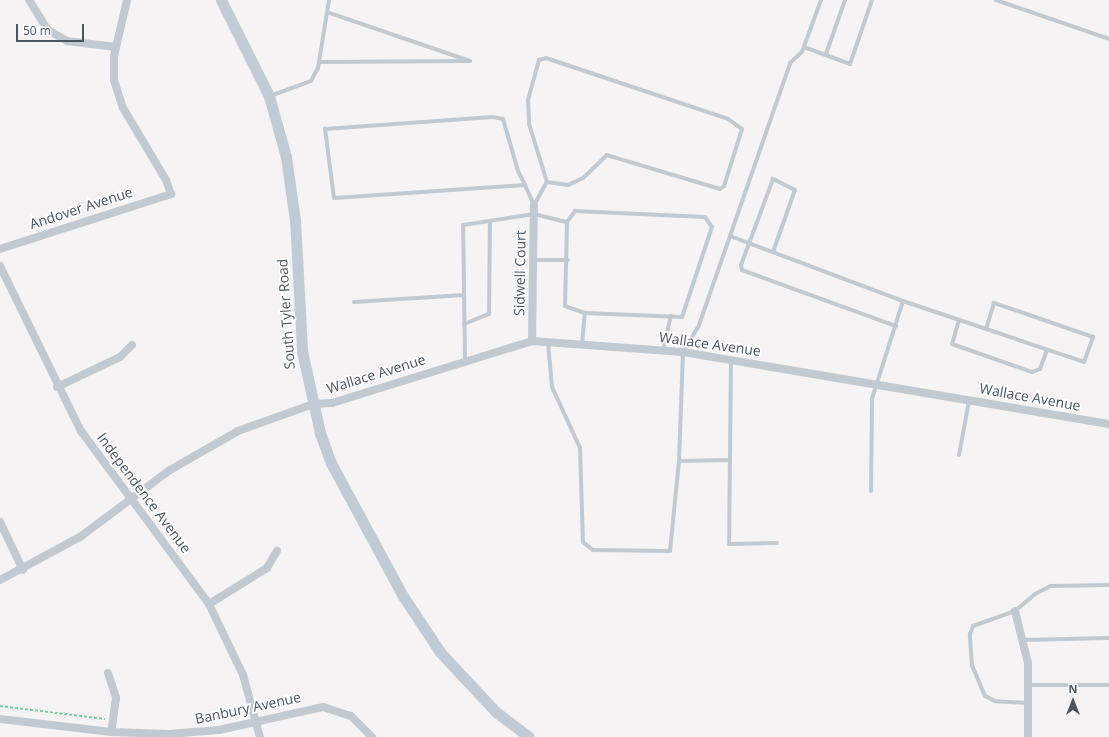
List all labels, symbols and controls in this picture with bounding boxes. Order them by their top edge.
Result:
scale bar [18,16,86,42]
text: 50 m [23,22,51,39]
street label: Andover Avenue [27,183,135,233]
street label: Sidwell Court [511,230,529,316]
street label: South Tyler Road [274,258,298,370]
street label: Wallace Avenue [658,329,762,359]
street label: Wallace Avenue [325,351,427,397]
street label: Wallace Avenue [978,380,1082,414]
street label: Independence Avenue [93,430,195,556]
north arrow [1053,681,1093,721]
text: N [1069,681,1077,696]
street label: Banbury Avenue [194,689,302,727]

